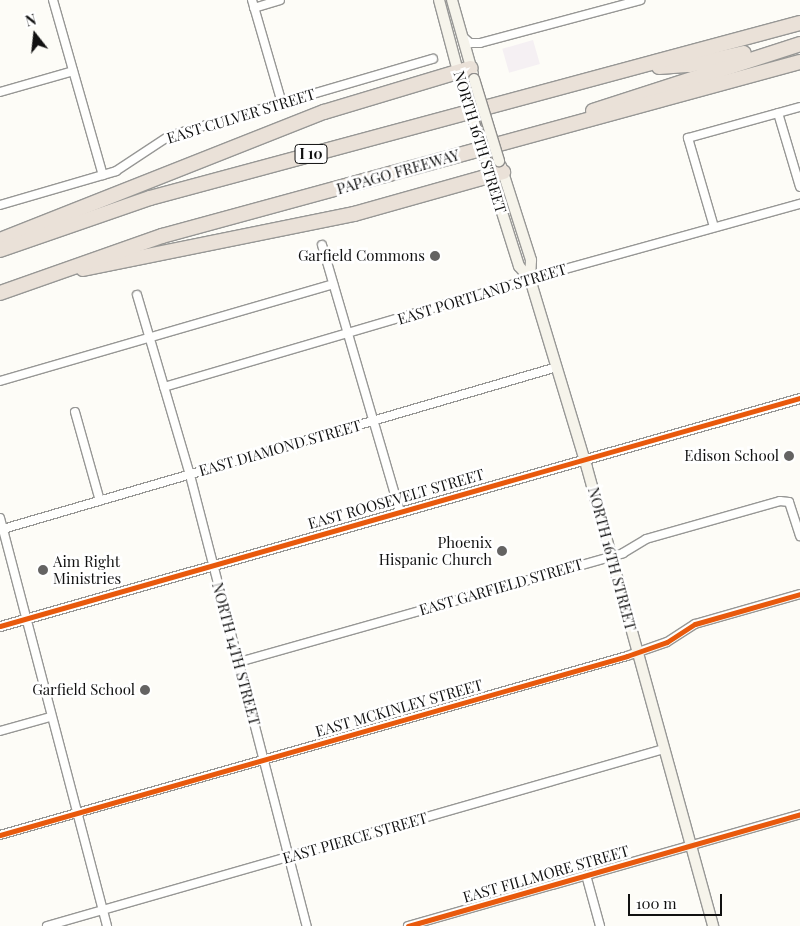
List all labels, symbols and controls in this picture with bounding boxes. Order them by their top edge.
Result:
north arrow [10,10,60,60]
text: N [23,10,38,31]
street label: NORTH 16TH STREET [450,69,510,215]
street label: EAST CULVER STREET [164,85,318,147]
road number: I 10 [294,142,328,166]
street label: PAPAGO FREEWAY [334,146,462,198]
place label: Garfield Commons [298,247,425,265]
marker: Garfield Commons [429,250,441,262]
street label: EAST PORTLAND STREET [395,260,569,328]
street label: EAST DIAMOND STREET [197,416,363,480]
place label: Edison School [684,447,779,465]
marker: Edison School [783,450,795,462]
street label: EAST ROOSEVELT STREET [306,465,486,533]
street label: NORTH 16TH STREET [584,485,640,633]
place label: Phoenix Hispanic Church [379,533,492,568]
marker: Phoenix Hispanic Church [496,545,508,557]
place label: Aim Right Ministries [53,552,121,587]
street label: EAST GARFIELD STREET [417,555,585,619]
marker: Aim Right Ministries [37,564,49,576]
street label: NORTH 14TH STREET [208,580,264,728]
street label: EAST MCKINLEY STREET [313,675,485,741]
place label: Garfield School [32,681,135,699]
marker: Garfield School [139,684,151,696]
street label: EAST PIERCE STREET [280,809,430,867]
street label: EAST FILLMORE STREET [461,842,631,906]
scale bar [630,884,724,916]
text: 100 m [636,893,677,913]

